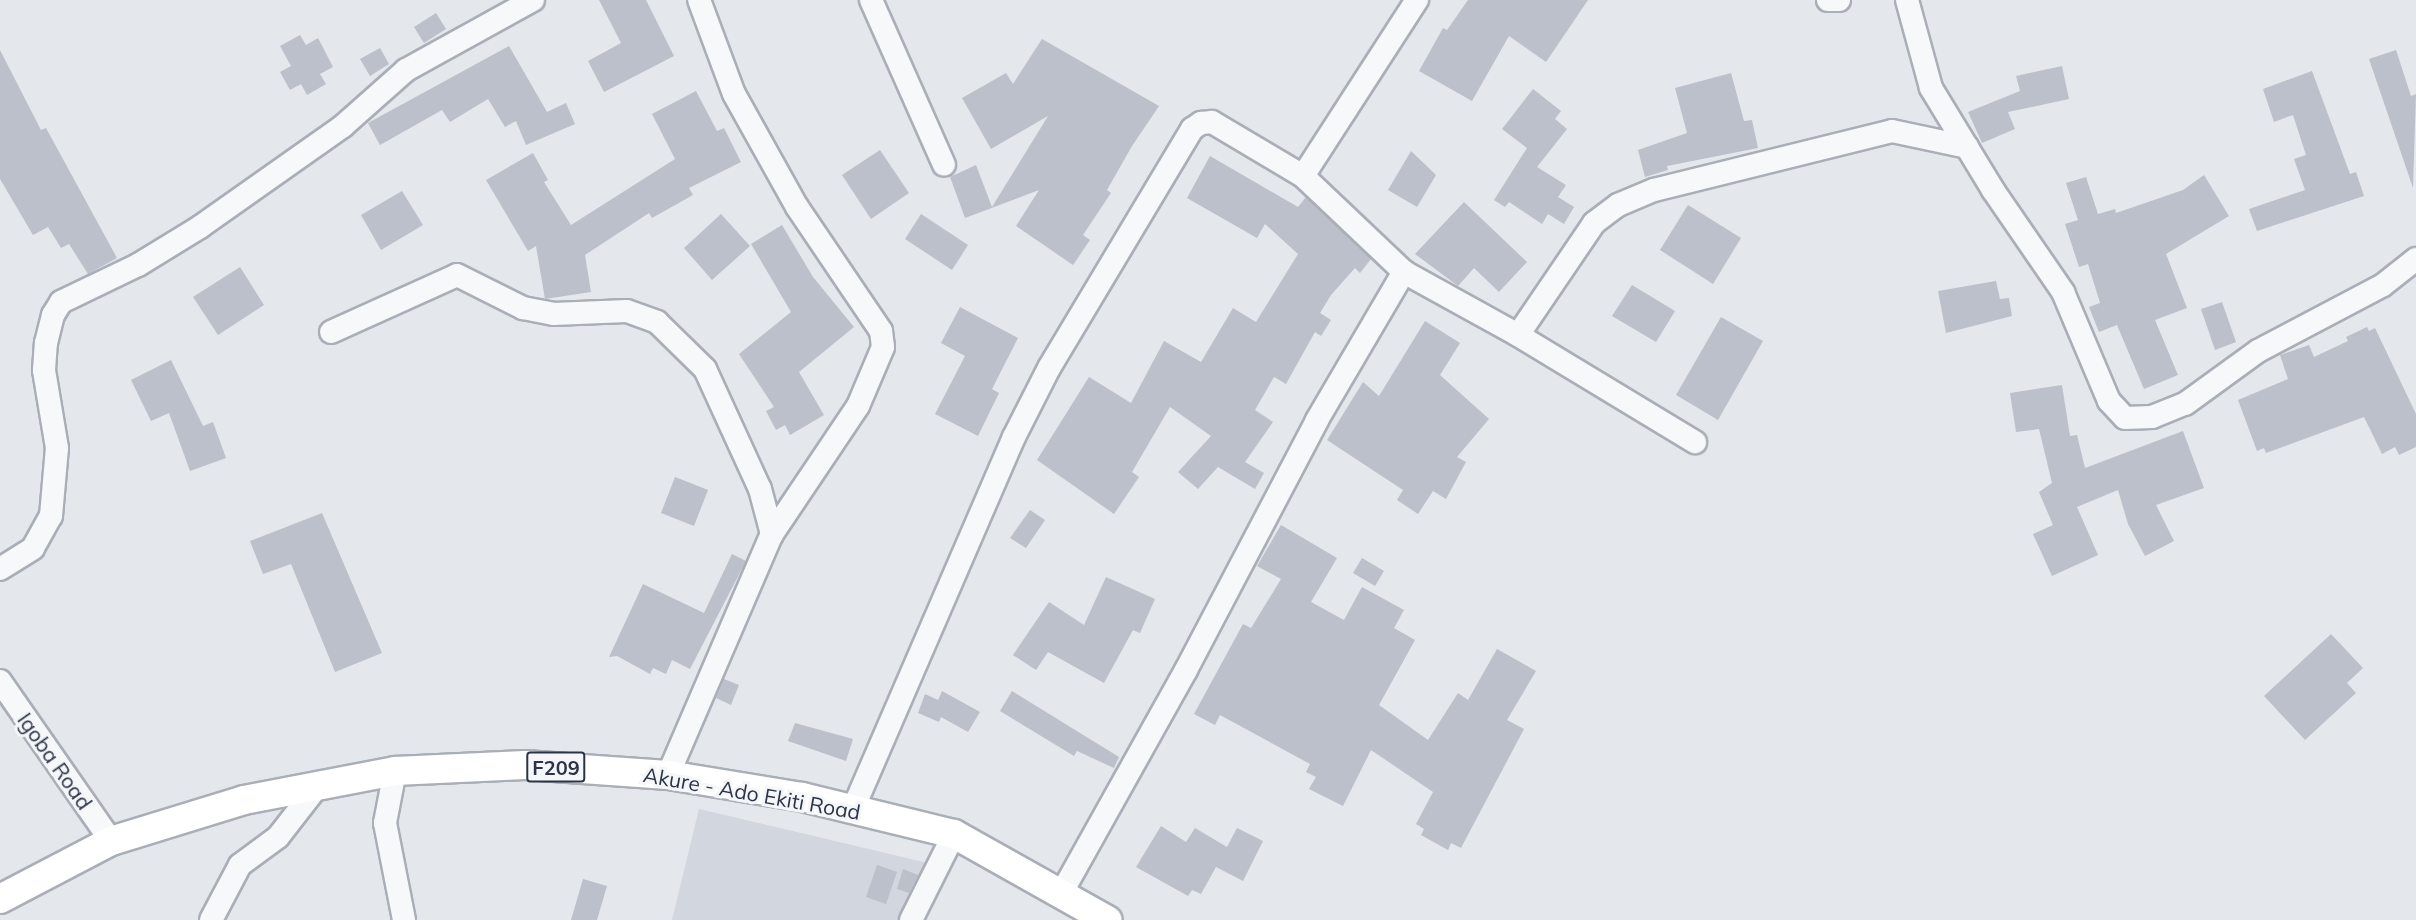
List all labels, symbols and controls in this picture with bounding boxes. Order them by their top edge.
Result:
street label: Igoba Road [12,708,98,814]
road number: F209 [526,750,586,784]
street label: Akure - Ado Ekiti Road [641,761,863,825]

